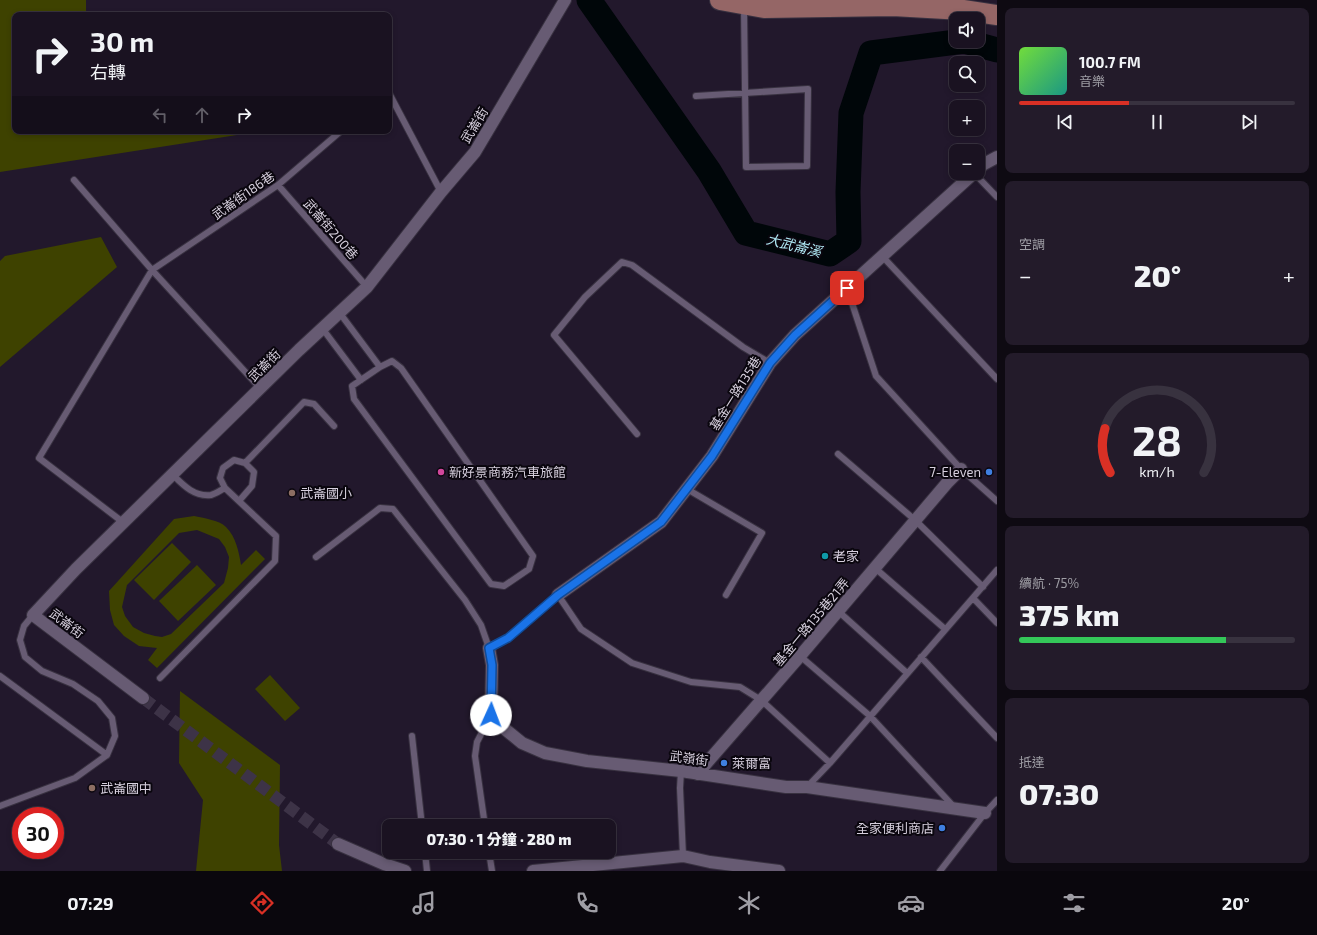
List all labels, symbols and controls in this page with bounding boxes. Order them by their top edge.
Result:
map controls [949,12,985,180]
button: sound [949,12,985,48]
text: 30 m [90,24,154,58]
icon: right [24,28,76,80]
text: 100.7 FM [1079,53,1141,71]
button: search [949,56,985,92]
text: 右轉 [90,61,126,83]
text: 音樂 [1079,73,1105,89]
button: + [949,100,985,136]
icon: left [149,104,171,126]
icon: ahead [191,104,213,126]
icon: right [233,104,255,126]
street label: 武崙街 [457,104,491,146]
icon: previous [1054,111,1076,133]
icon: pause [1146,111,1168,133]
icon: next [1238,111,1260,133]
button: − [949,144,985,180]
street label: 武崙街186巷 [209,168,277,222]
street label: 武崙街200巷 [300,195,362,263]
water label: 大武崙溪 [765,230,825,261]
text: 空調 [1019,236,1045,252]
text: 20° [1134,257,1181,293]
text: − [1019,262,1032,288]
text: + [1283,262,1295,288]
pin [830,271,864,305]
icon: arrive [836,277,858,299]
street label: 武崙街 [245,346,283,384]
street label: 基金一路135巷 [706,353,764,433]
text: 28 [1132,414,1182,464]
text: km/h [1139,463,1175,480]
place label: 新好景商務汽車旅館 [449,464,566,480]
place label: 7-Eleven [929,464,981,480]
marker: 新好景商務汽車旅館 [436,467,446,477]
marker: 7-Eleven [984,467,994,477]
place label: 武崙國小 [300,485,352,501]
marker: 武崙國小 [287,488,297,498]
place label: 老家 [833,548,859,564]
marker: 老家 [820,551,830,561]
street label: 基金一路135巷21弄 [770,575,852,669]
text: 續航 · 75% [1019,575,1079,591]
text: 375 km [1019,596,1120,632]
street label: 武崙街 [47,605,87,641]
position arrow [470,694,512,736]
street label: 武嶺街 [669,747,709,769]
text: 抵達 [1019,754,1045,770]
place label: 萊爾富 [732,755,771,771]
marker: 萊爾富 [719,758,729,768]
text: 07:30 [1019,775,1099,811]
place label: 武崙國中 [100,780,152,796]
marker: 武崙國中 [87,783,97,793]
speed limit sign: 30 [12,807,64,859]
place label: 全家便利商店 [856,820,934,836]
marker: 全家便利商店 [937,823,947,833]
text: 07:30 · 1 分鐘 · 280 m [427,830,572,848]
icon: directions [248,889,276,917]
icon: music [410,889,438,917]
icon: phone [573,889,601,917]
icon: climate [735,889,763,917]
icon: car [897,889,925,917]
icon: filters [1060,889,1088,917]
text: 07:29 [67,892,114,914]
text: 20° [1222,892,1250,914]

